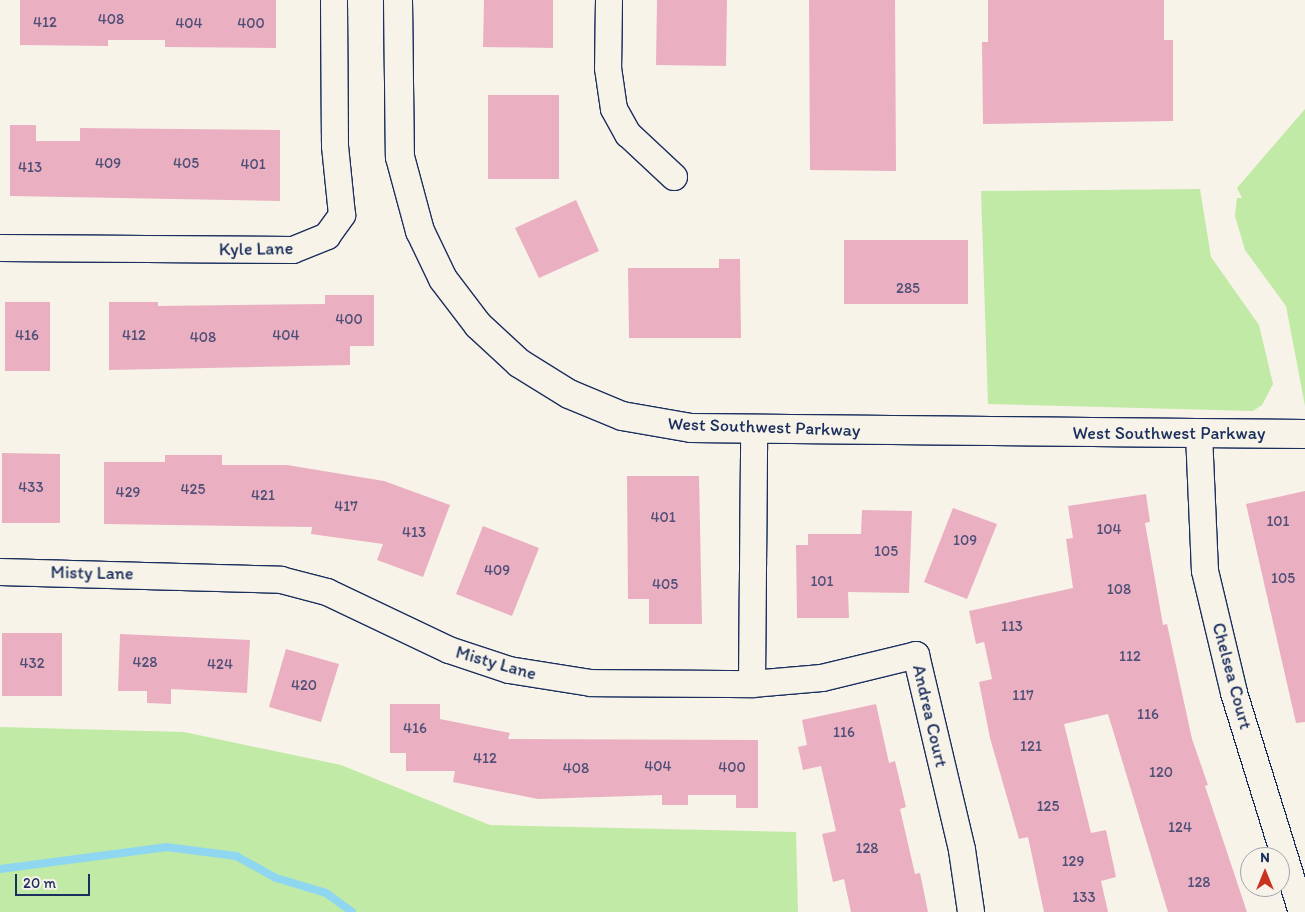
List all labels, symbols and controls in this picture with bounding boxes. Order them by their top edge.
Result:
house number: 408 [98,11,124,29]
house number: 412 [33,14,57,32]
house number: 404 [175,15,203,33]
house number: 400 [237,15,265,33]
house number: 409 [95,155,121,173]
house number: 405 [173,155,199,173]
house number: 401 [240,156,266,174]
house number: 413 [18,159,42,177]
street label: Kyle Lane [218,238,294,260]
house number: 285 [896,280,920,298]
house number: 400 [335,311,363,329]
house number: 416 [15,327,39,345]
house number: 412 [122,327,146,345]
house number: 404 [272,327,300,345]
house number: 408 [190,329,216,347]
street label: West Southwest Parkway [668,413,860,441]
street label: West Southwest Parkway [1073,422,1265,444]
house number: 433 [18,479,44,497]
house number: 425 [181,481,205,499]
house number: 429 [116,484,140,502]
house number: 421 [251,487,275,505]
house number: 417 [334,498,358,516]
house number: 401 [650,509,676,527]
house number: 101 [1266,513,1290,531]
house number: 104 [1096,521,1122,539]
house number: 413 [402,524,426,542]
house number: 109 [953,532,977,550]
house number: 105 [874,543,898,561]
street label: Misty Lane [50,561,134,585]
house number: 409 [484,562,510,580]
house number: 105 [1271,570,1295,588]
house number: 101 [810,573,834,591]
house number: 405 [652,576,678,594]
house number: 108 [1107,581,1131,599]
house number: 113 [1001,618,1023,636]
street label: Chelsea Court [1207,620,1257,732]
street label: Misty Lane [453,641,539,685]
house number: 112 [1119,648,1141,666]
house number: 428 [132,654,158,672]
house number: 432 [19,655,45,673]
house number: 424 [207,656,233,674]
street label: Andrea Court [908,663,952,769]
house number: 420 [291,677,317,695]
house number: 117 [1012,687,1034,705]
house number: 116 [1137,706,1159,724]
house number: 416 [403,720,427,738]
house number: 116 [833,724,855,742]
house number: 121 [1020,738,1042,756]
house number: 412 [473,750,497,768]
house number: 404 [644,758,672,776]
house number: 400 [718,759,746,777]
house number: 408 [563,760,589,778]
house number: 120 [1149,764,1173,782]
house number: 125 [1037,798,1059,816]
house number: 124 [1168,819,1192,837]
house number: 128 [855,840,879,858]
north arrow [1240,847,1290,897]
text: N [1260,849,1270,866]
house number: 129 [1062,853,1084,871]
scale bar [18,864,92,896]
text: 20 m [23,874,56,892]
house number: 128 [1187,874,1211,892]
house number: 133 [1072,889,1096,907]

